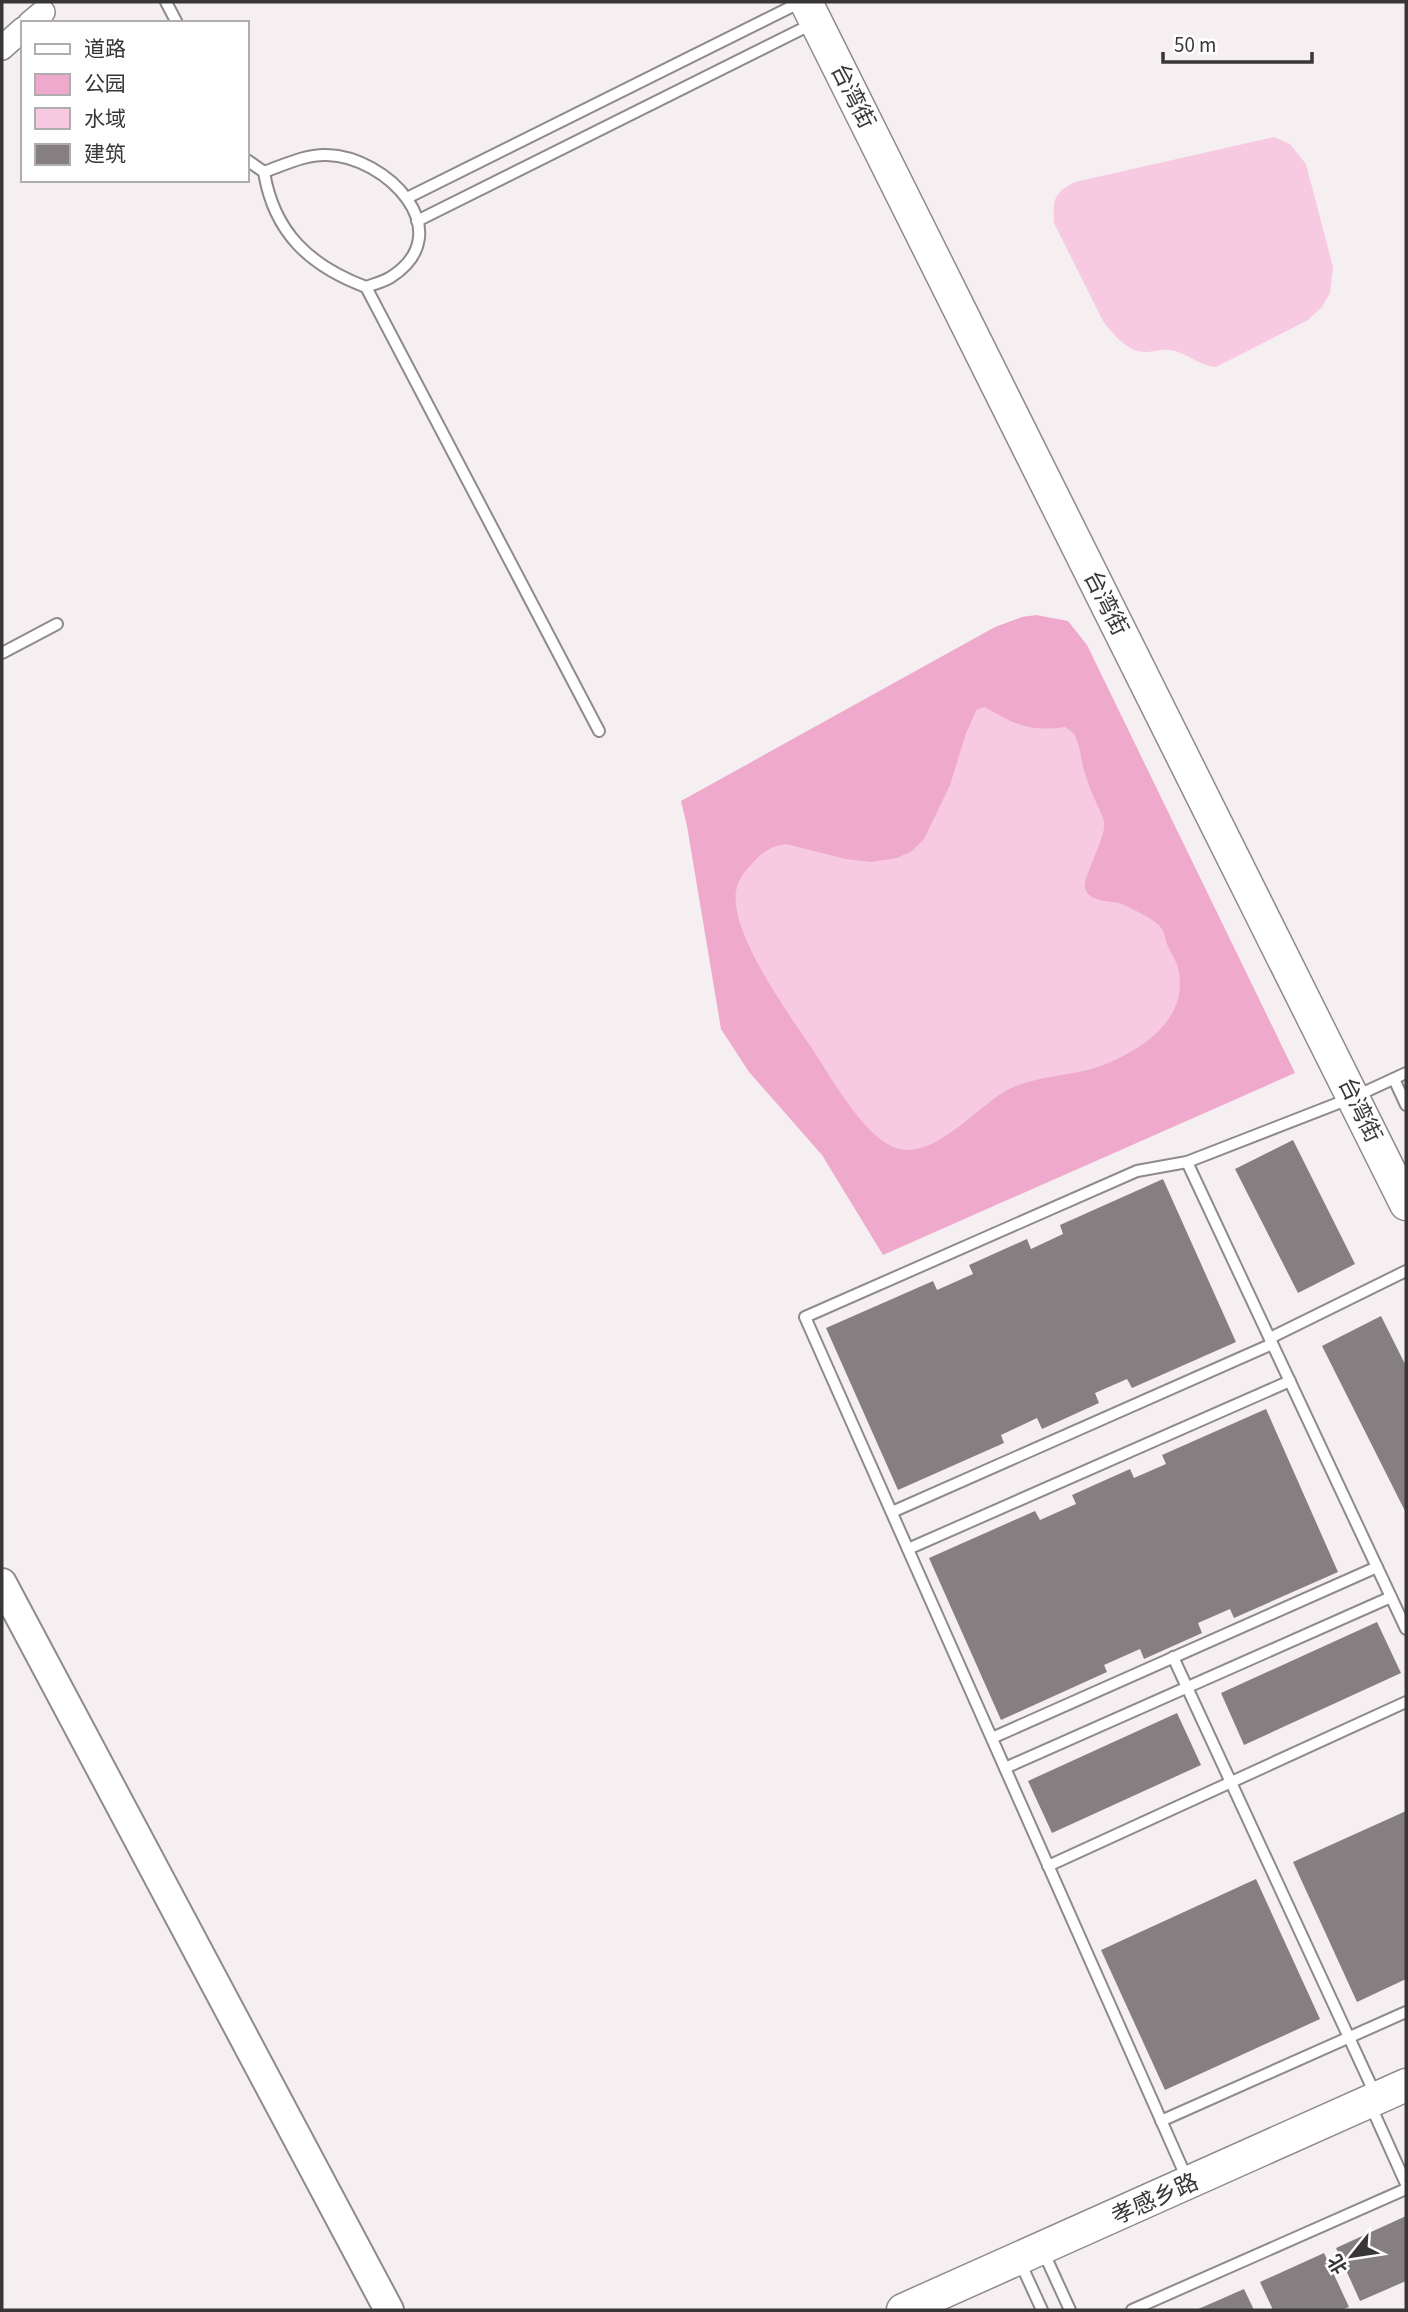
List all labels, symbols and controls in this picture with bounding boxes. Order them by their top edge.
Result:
legend [21,21,248,182]
scale bar [1163,21,1312,65]
text: 50 m [1174,30,1216,60]
text: 道路 [84,34,126,64]
street label: 台湾街 [823,58,883,134]
text: 公园 [84,69,126,99]
text: 水域 [84,104,126,134]
text: 建筑 [84,139,126,169]
street label: 台湾街 [1076,565,1136,641]
street label: 台湾街 [1330,1072,1390,1148]
street label: 孝感乡路 [1106,2165,1204,2233]
north arrow [1317,2221,1387,2291]
text: 北 [1322,2249,1355,2279]

